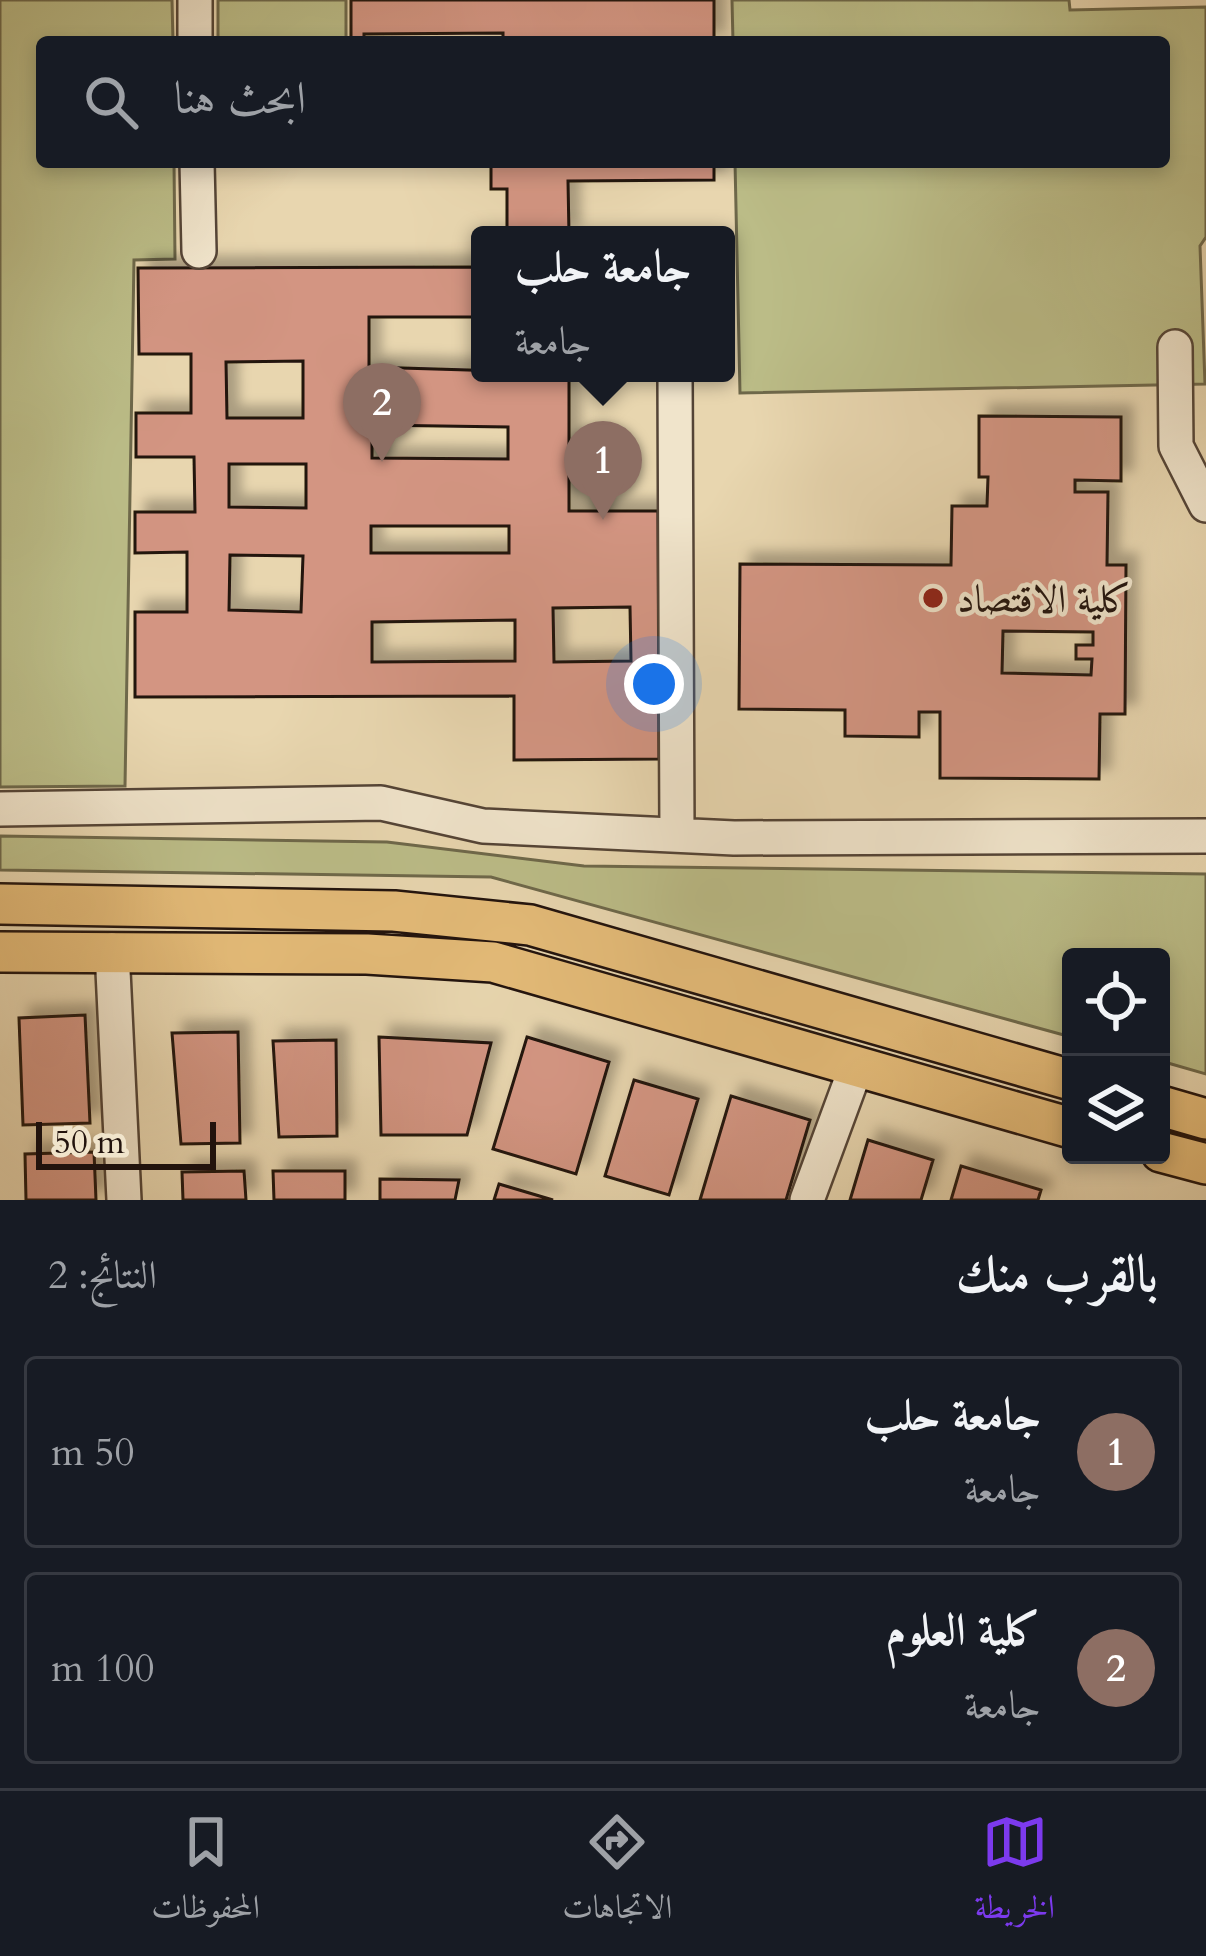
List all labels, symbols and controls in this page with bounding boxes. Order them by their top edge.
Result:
search box [36,36,1170,168]
text: ابحث هنا [174,68,306,129]
icon: search [78,69,144,135]
popup [471,226,735,382]
text: جامعة حلب [515,236,691,297]
text: جامعة [515,315,592,368]
pin: 2 [343,363,421,462]
pin: 1 [564,421,642,520]
place label: كلية الاقتصاد [957,573,1131,626]
marker: كلية الاقتصاد [920,585,946,611]
your location [624,654,684,714]
map controls [1062,948,1170,1164]
button: locate [1062,948,1170,1056]
button: layers [1062,1056,1170,1164]
scale bar [36,1116,216,1169]
text: 50 m [54,1120,125,1165]
text: بالقرب منك [956,1240,1158,1310]
text: النتائج: 2 [48,1249,157,1302]
text: جامعة حلب [864,1384,1041,1445]
text: 50 m [51,1426,134,1479]
text: 1 [1106,1426,1126,1479]
text: جامعة [964,1463,1041,1516]
text: كلية العلوم [886,1600,1041,1661]
text: 100 m [51,1642,154,1695]
text: 2 [1106,1642,1126,1695]
text: جامعة [964,1679,1041,1732]
tab: المحفوظات [151,1809,260,1939]
tab: الاتجاهات [562,1809,672,1939]
tab: الخريطة [975,1809,1055,1939]

